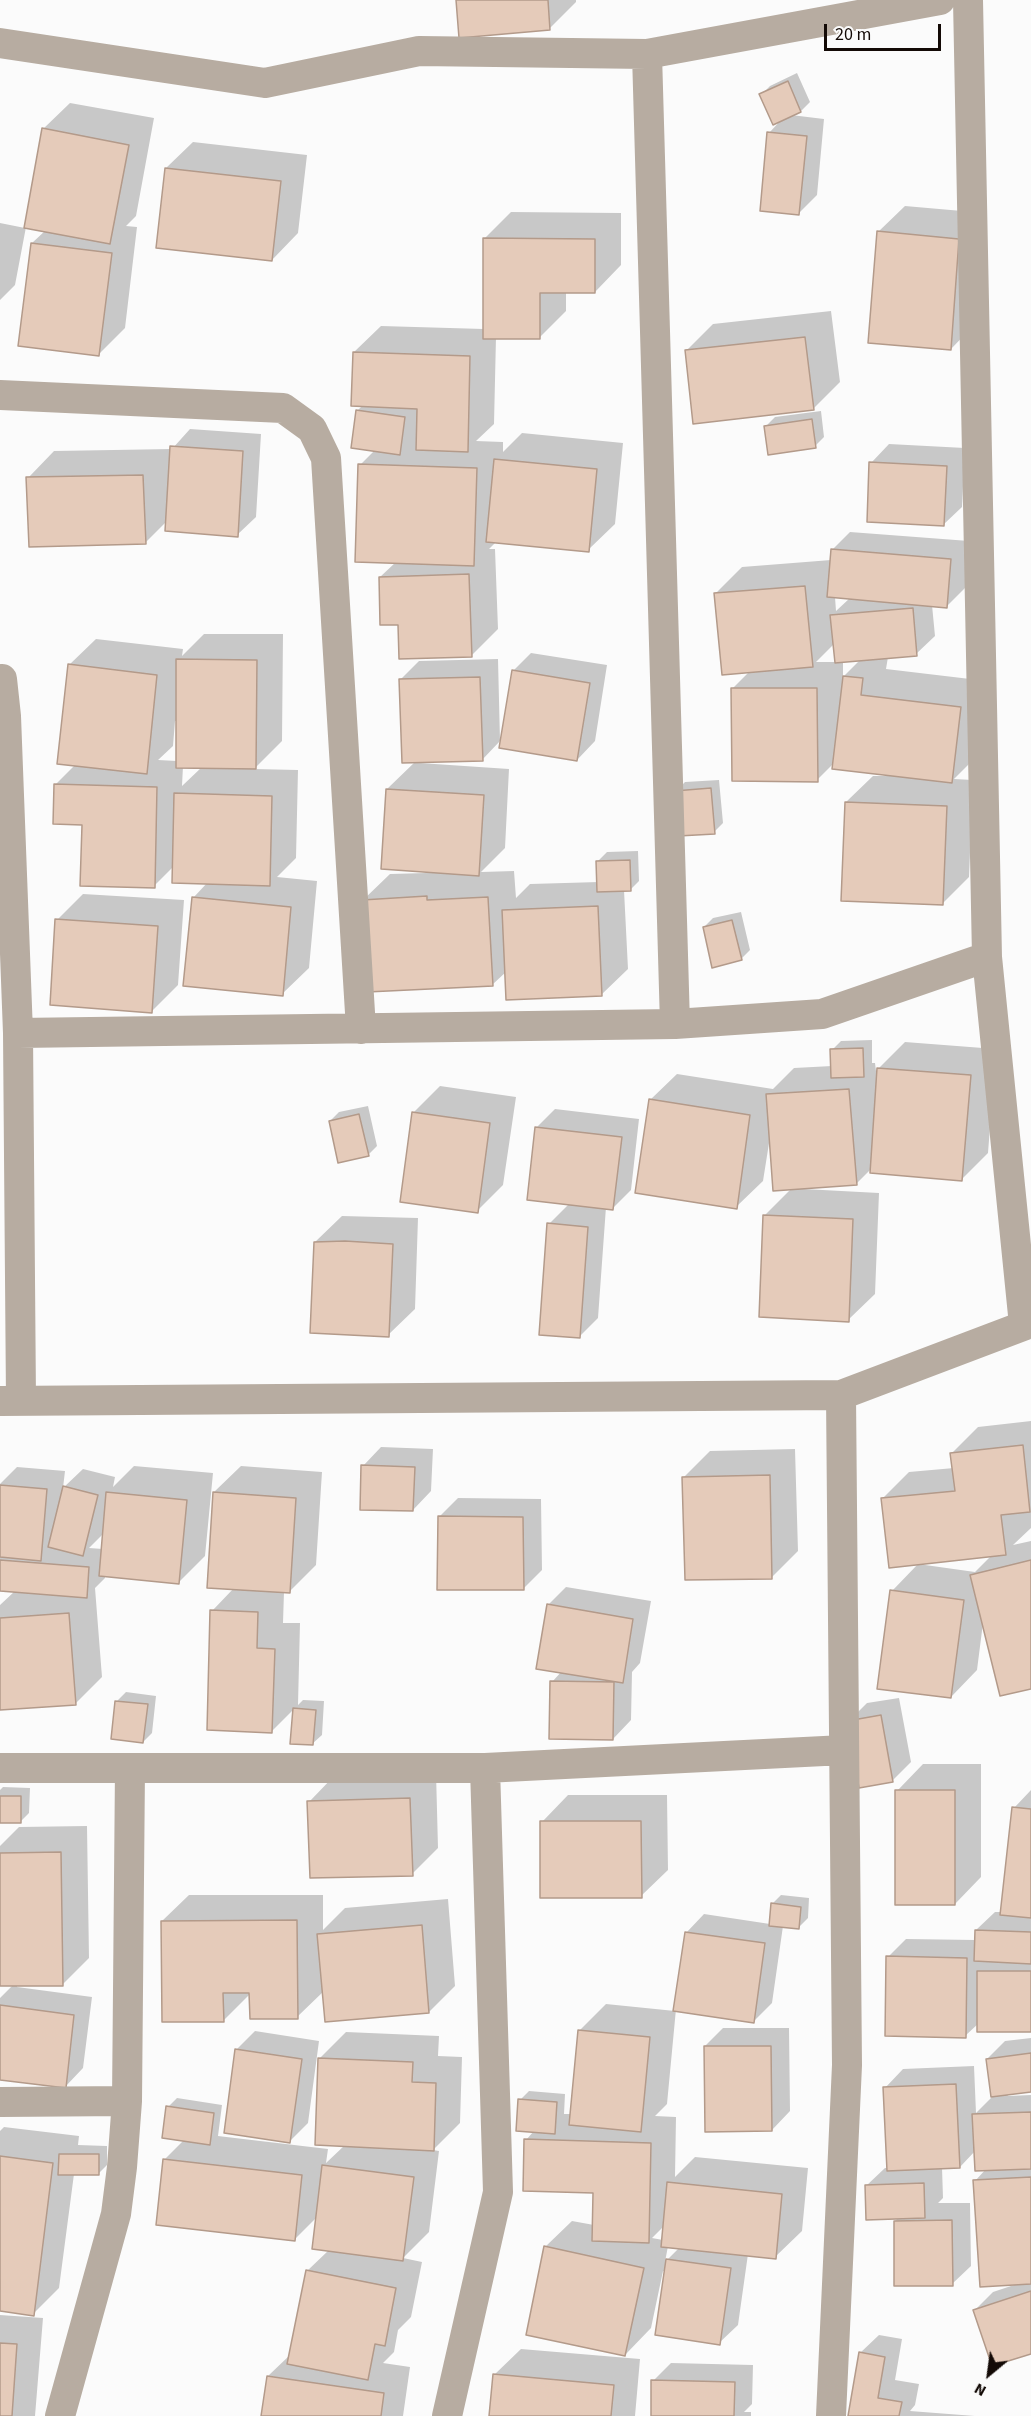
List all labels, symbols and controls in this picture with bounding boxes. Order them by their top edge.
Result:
scale bar [827,12,944,50]
text: 20 m [835,22,871,47]
north arrow [959,2344,1019,2404]
text: N [970,2378,990,2402]

